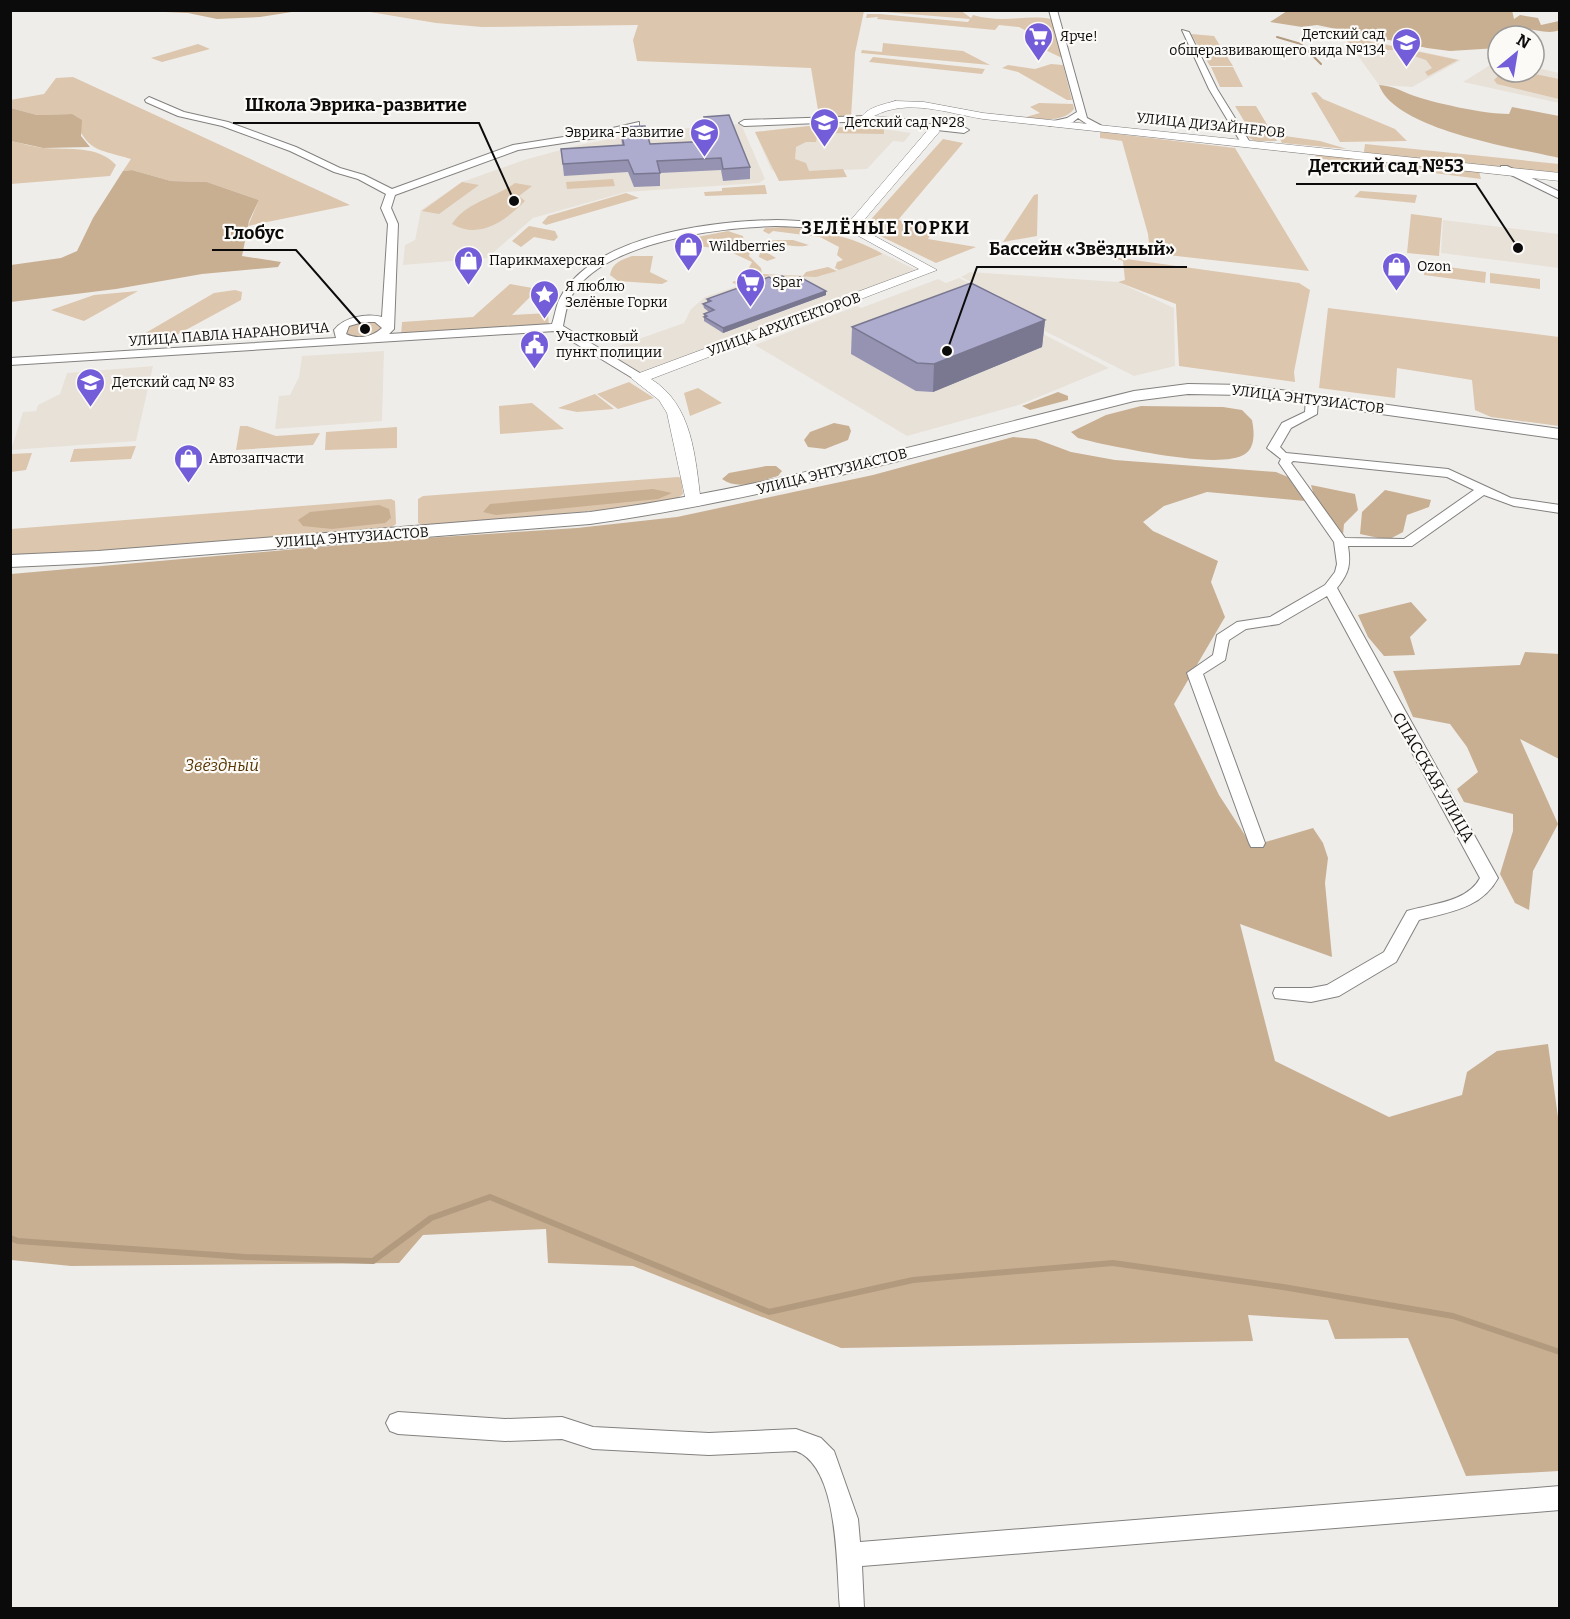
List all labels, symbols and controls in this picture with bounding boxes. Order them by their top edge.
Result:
supermarket icon: Ярче! [1023,20,1055,62]
north arrow [1486,24,1546,84]
place label: Детский сад общеразвивающего вида №134 [1169,26,1386,59]
school or university icon: Детский сад общеразвивающего вида №134 [1390,26,1422,68]
place label: Ярче! [1060,28,1098,45]
text: N [1513,30,1533,53]
callout: Школа Эврика-развитие [233,87,479,123]
text: Школа Эврика-развитие [245,94,467,116]
school or university icon: Детский сад №28 [808,106,840,148]
street label: УЛИЦА ДИЗАЙНЕРОВ [1136,108,1286,142]
place label: Детский сад №28 [845,114,965,131]
school or university icon: Эврика-Развитие [689,116,721,158]
place label: Эврика-Развитие [565,124,684,141]
callout: Детский сад №53 [1296,148,1476,184]
text: Детский сад №53 [1308,155,1464,177]
callout: Глобус [212,214,296,250]
district label: ЗЕЛЁНЫЕ ГОРКИ [801,217,971,239]
text: Глобус [224,222,284,244]
shop icon: Wildberries [672,230,704,272]
callout: Бассейн «Звёздный» [977,231,1187,267]
place label: Wildberries [709,238,786,255]
text: Бассейн «Звёздный» [989,238,1175,260]
shop icon: Парикмахерская [452,244,484,286]
shop icon: Ozon [1380,250,1412,292]
place label: Парикмахерская [489,252,605,269]
place label: Ozon [1417,258,1451,275]
supermarket icon: Spar [735,266,767,308]
place label: Spar [772,274,802,291]
place icon: Я люблю Зелёные Горки [528,278,560,320]
place label: Я люблю Зелёные Горки [565,278,668,311]
street label: УЛИЦА АРХИТЕКТОРОВ [705,289,863,360]
street label: УЛИЦА ПАВЛА НАРАНОВИЧА [128,319,330,350]
public building icon: Участковый пункт полиции [519,328,551,370]
place label: Участковый пункт полиции [556,328,662,361]
school or university icon: Детский сад № 83 [75,366,107,408]
place label: Детский сад № 83 [112,374,235,391]
street label: УЛИЦА ЭНТУЗИАСТОВ [1231,382,1385,417]
shop icon: Автозапчасти [172,442,204,484]
street label: УЛИЦА ЭНТУЗИАСТОВ [755,445,909,498]
place label: Автозапчасти [209,450,304,467]
street label: УЛИЦА ЭНТУЗИАСТОВ [275,524,429,551]
street label: СПАССКАЯ УЛИЦА [1389,709,1479,846]
park label: Звёздный [185,756,259,775]

